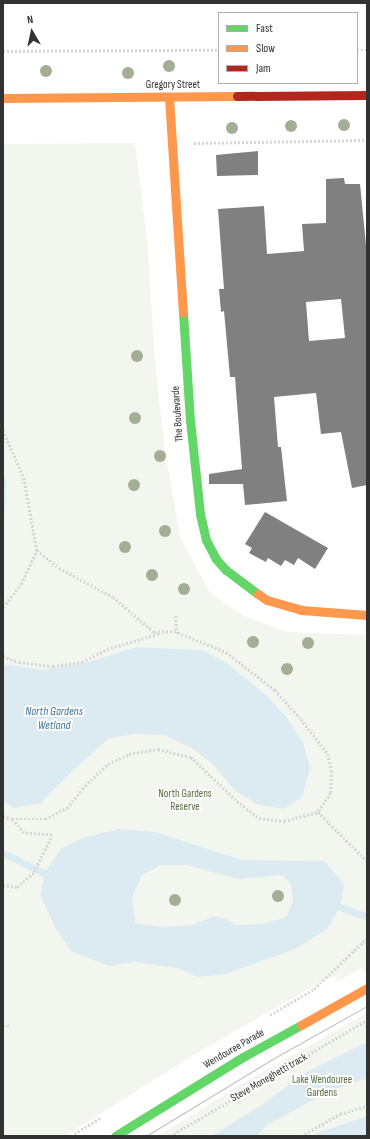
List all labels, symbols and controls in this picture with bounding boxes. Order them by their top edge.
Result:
north arrow [12,12,52,52]
legend [218,12,358,84]
text: N [26,13,34,27]
text: Fast [256,21,273,36]
text: Slow [256,41,275,56]
text: Jam [256,61,271,76]
street label: Gregory Street [146,78,200,92]
street label: The Boulevarde [169,386,187,442]
water label: North Gardens Wetland [25,705,83,733]
park label: North Gardens Reserve [158,788,212,814]
street label: Wendouree Parade [201,1026,267,1072]
street label: Steve Moneghetti track [228,1051,310,1105]
park label: Lake Wendouree Gardens [292,1074,352,1100]

